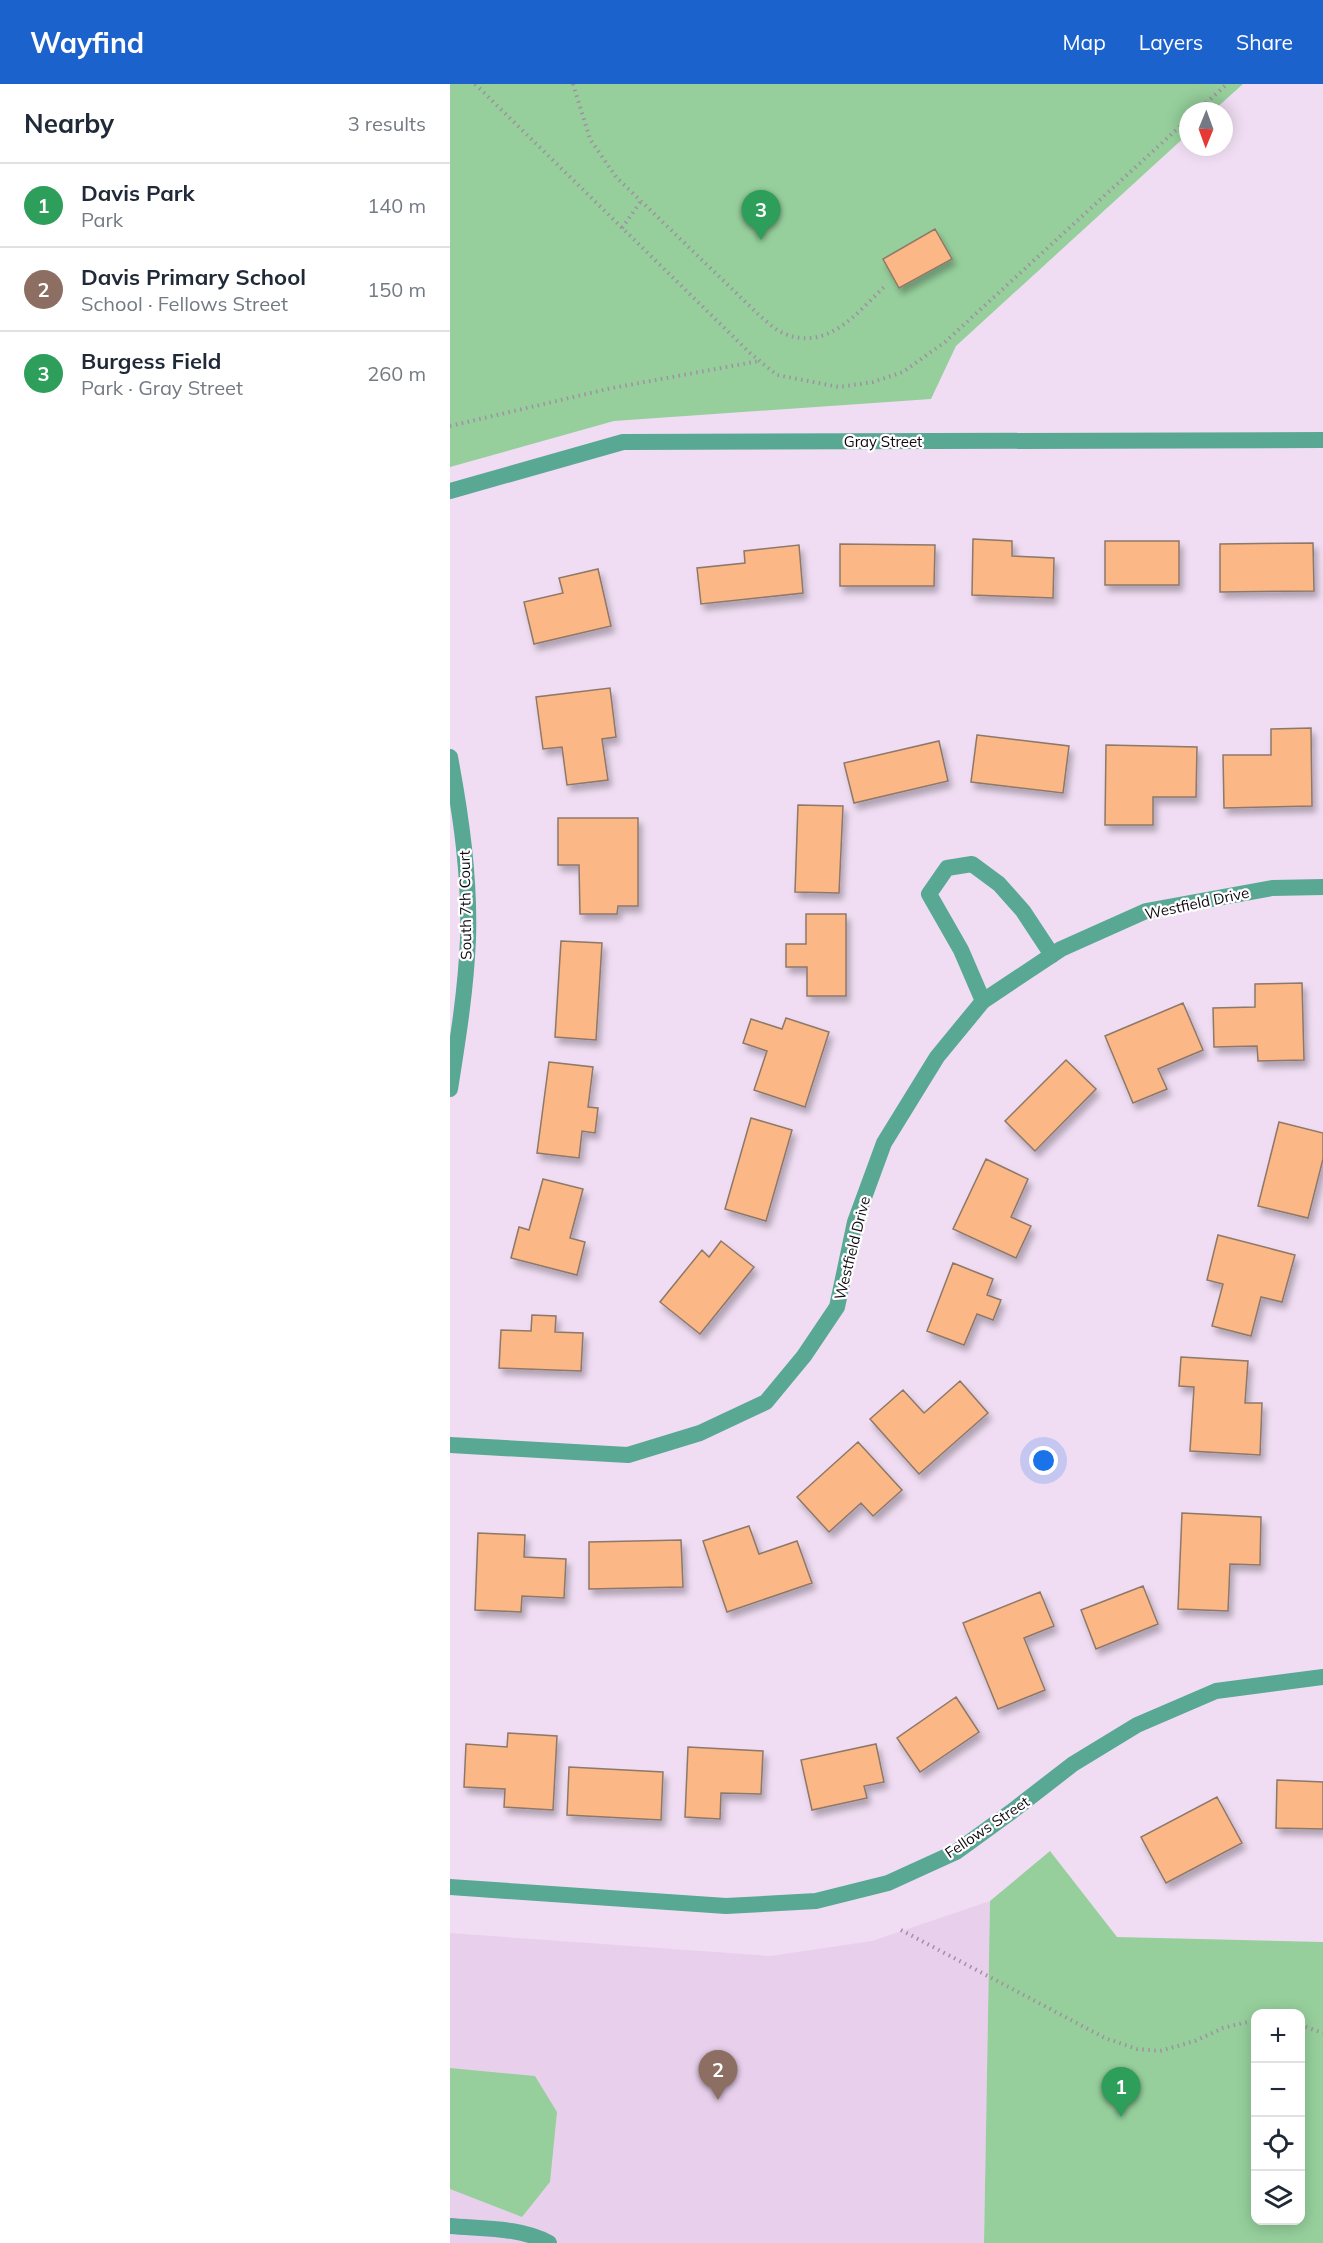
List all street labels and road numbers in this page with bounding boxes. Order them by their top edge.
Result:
street label: Gray Street [844,432,922,451]
street label: South 7th Court [455,850,475,960]
street label: Westfield Drive [1143,883,1251,923]
street label: Westfield Drive [830,1194,874,1302]
street label: Fellows Street [941,1792,1033,1862]

